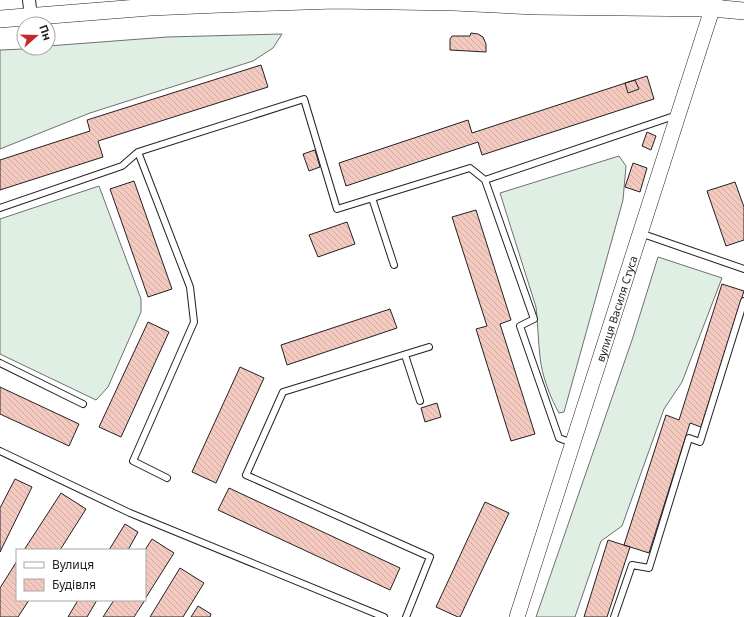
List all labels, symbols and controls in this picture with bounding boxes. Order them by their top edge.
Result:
north arrow [16,16,56,56]
text: Пн [36,23,56,42]
street label: вулиця Василя Стуса [592,253,640,364]
legend [16,549,146,601]
text: Вулиця [52,556,94,573]
text: Будівля [52,576,96,593]

